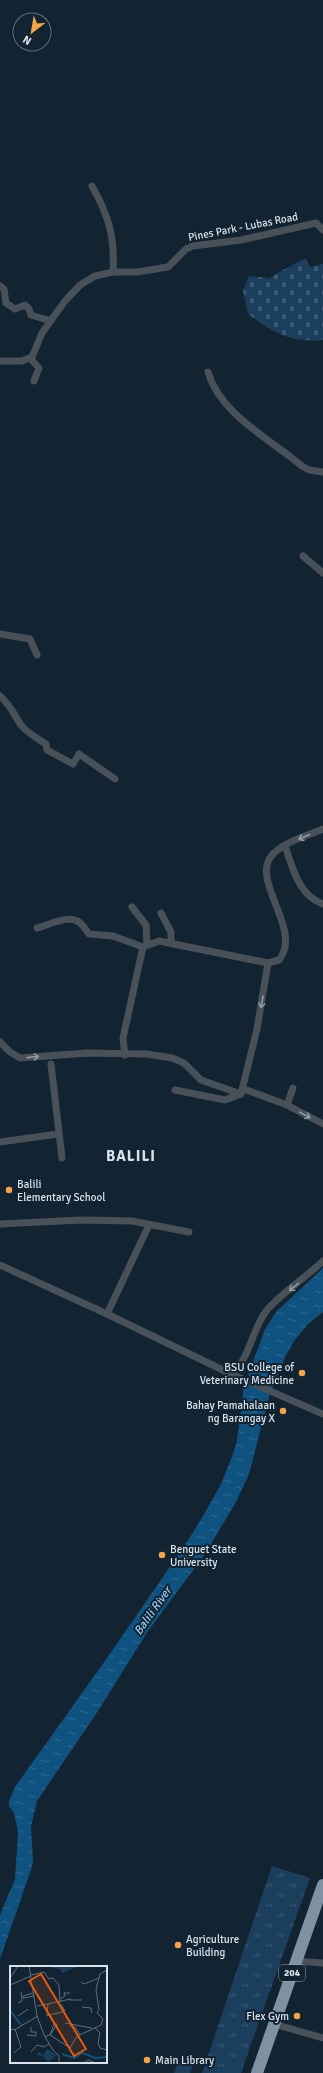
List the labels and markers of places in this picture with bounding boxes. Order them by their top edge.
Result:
place label: Balili Elementary School [17,1178,105,1204]
marker: Balili Elementary School [4,1185,14,1195]
place label: BSU College of Veterinary Medicine [200,1361,295,1387]
marker: BSU College of Veterinary Medicine [297,1368,307,1378]
place label: Bahay Pamahalaan ng Barangay X [186,1399,276,1425]
marker: Bahay Pamahalaan ng Barangay X [278,1406,288,1416]
place label: Benguet State University [170,1543,236,1569]
marker: Benguet State University [157,1550,167,1560]
place label: Agriculture Building [186,1933,239,1959]
marker: Agriculture Building [173,1940,183,1950]
place label: Flex Gym [246,2010,289,2023]
marker: Flex Gym [292,2011,302,2021]
place label: Main Library [155,2054,215,2067]
marker: Main Library [142,2055,152,2065]

